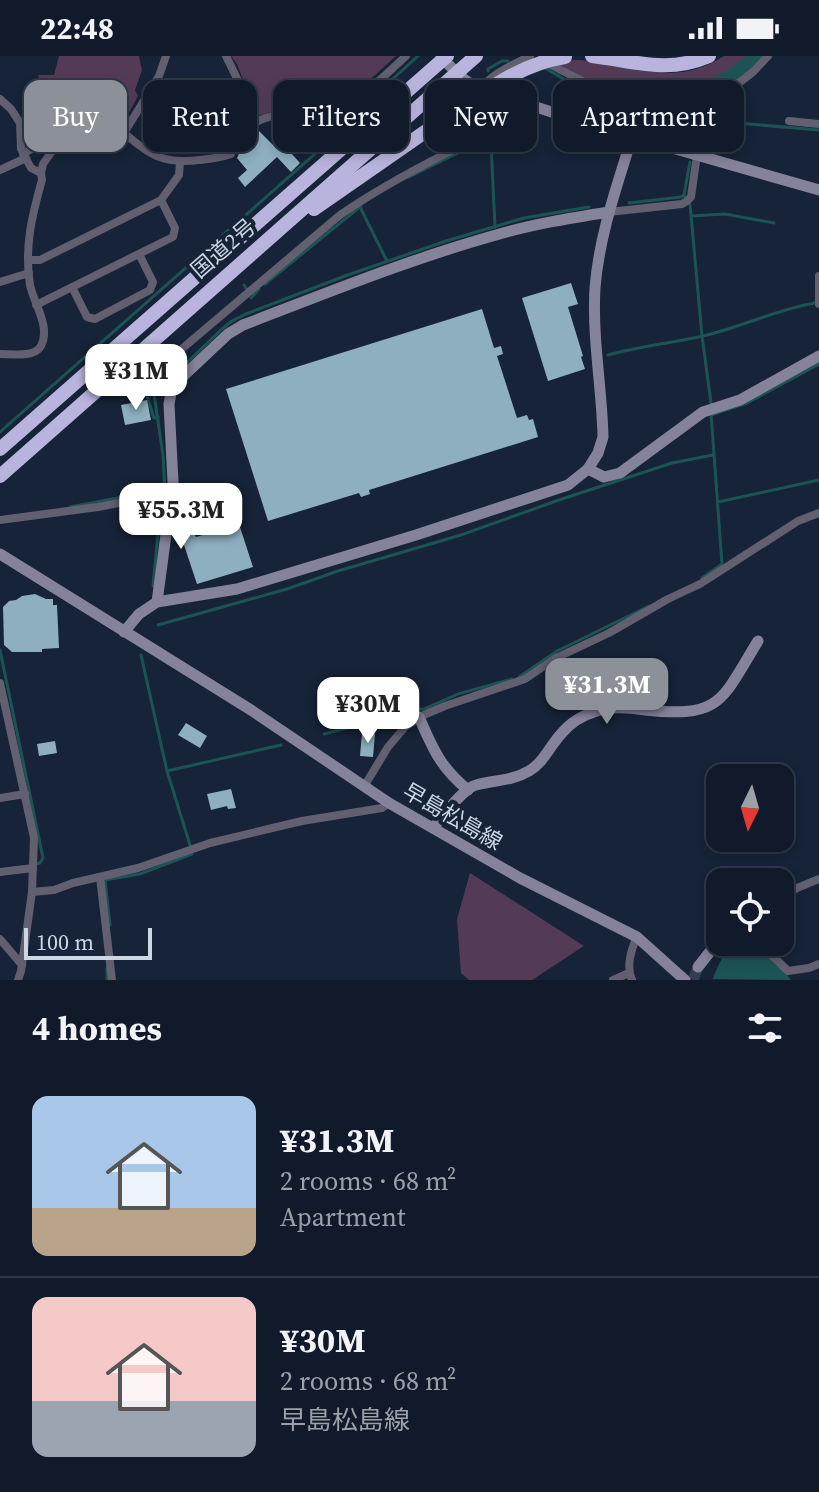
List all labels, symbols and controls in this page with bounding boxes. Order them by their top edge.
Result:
text: 22:48 [40,8,114,49]
chip: Buy [24,80,127,152]
chip: Rent [143,80,257,152]
chip: Filters [273,80,409,152]
chip: New [425,80,537,152]
chip: Apartment [553,80,744,152]
street label: 国道2号 [184,211,262,285]
pin: ¥31M [89,344,183,412]
text: ¥31M [103,352,169,388]
pin: ¥55.3M [116,483,246,551]
text: ¥55.3M [137,491,225,527]
pin: ¥31.3M [542,658,672,726]
text: ¥31.3M [563,666,651,702]
pin: ¥30M [321,677,415,745]
text: ¥30M [335,685,401,721]
north arrow [706,764,794,852]
map controls [706,764,794,956]
street label: 早島松島線 [398,776,508,856]
button: locate [706,868,794,956]
scale bar [24,924,152,960]
text: 100 m [36,927,94,957]
text: 4 homes [32,1005,162,1051]
icon: filters [743,1006,787,1050]
text: ¥31.3M [280,1117,394,1163]
icon: home [96,1128,192,1224]
text: 2 rooms · 68 m² [280,1163,456,1199]
text: Apartment [280,1199,405,1235]
text: ¥30M [280,1317,366,1363]
icon: home [96,1329,192,1425]
text: 2 rooms · 68 m² [280,1363,456,1399]
text: 早島松島線 [280,1402,410,1438]

